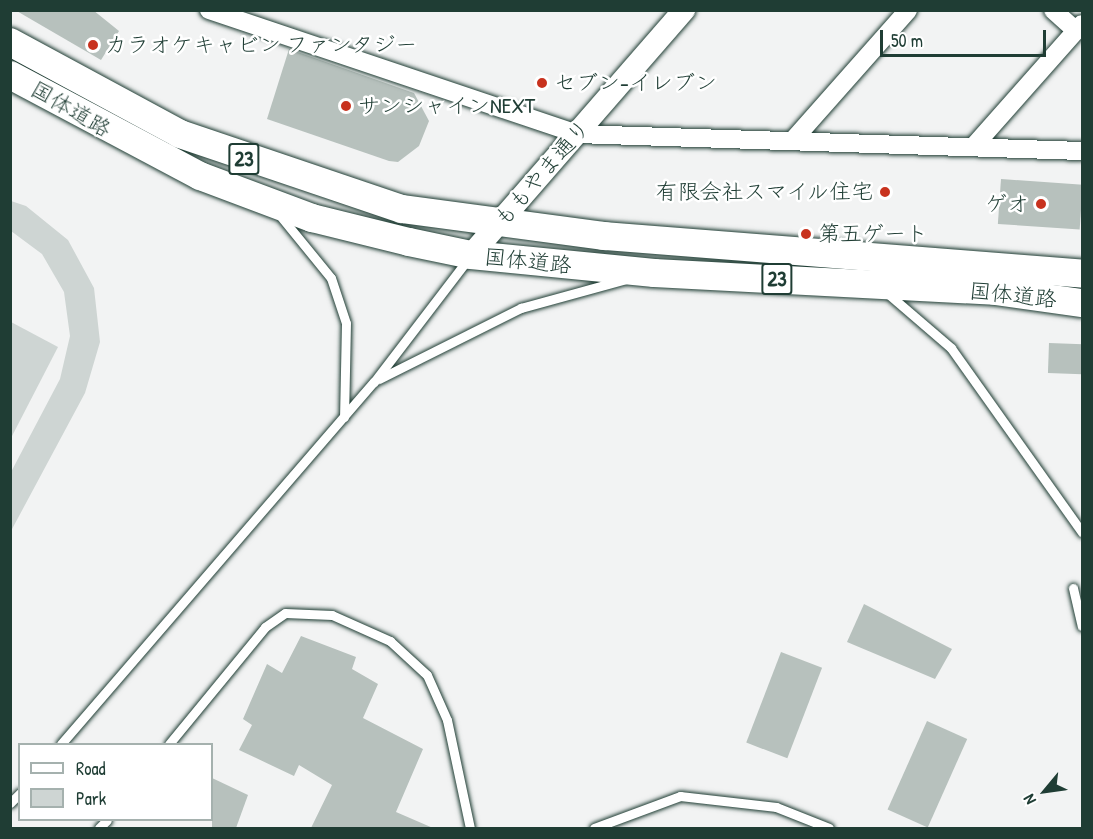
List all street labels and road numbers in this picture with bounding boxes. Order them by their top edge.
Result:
street label: 国体道路 [26,76,116,142]
street label: ももやま通り [489,115,595,231]
road number: 23 [228,141,260,177]
street label: 国体道路 [483,243,573,279]
road number: 23 [760,261,794,297]
street label: 国体道路 [968,277,1058,313]

